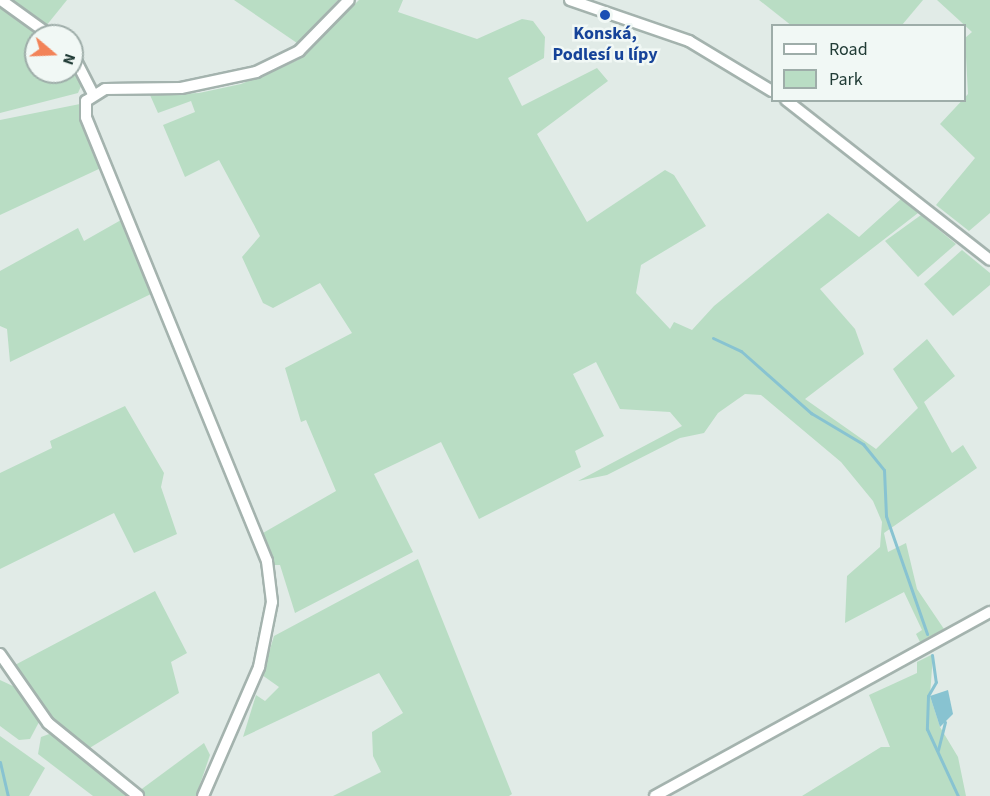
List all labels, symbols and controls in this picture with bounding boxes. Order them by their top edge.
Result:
marker: Konská, Podlesí u lípy [598,8,612,22]
north arrow [24,24,84,84]
place label: Konská, Podlesí u lípy [552,24,658,66]
legend [771,24,966,102]
text: Road [829,37,868,62]
text: N [57,51,81,68]
text: Park [829,67,863,92]

